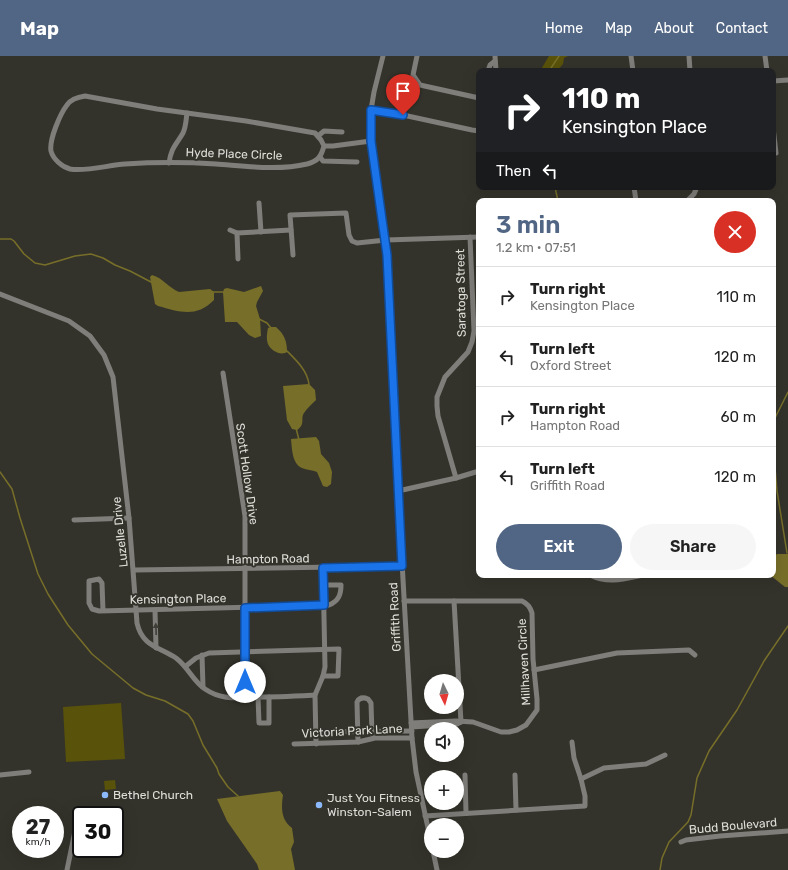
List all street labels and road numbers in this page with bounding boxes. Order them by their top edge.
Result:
street label: Hyde Place Circle [185,145,283,163]
street label: Saratoga Street [453,249,469,337]
street label: Scott Hollow Drive [233,422,261,526]
street label: Luzelle Drive [109,496,131,568]
street label: Hampton Road [226,551,310,567]
street label: Griffith Road [386,582,404,652]
street label: Kensington Place [130,591,227,607]
street label: Millhaven Circle [515,618,533,706]
street label: Victoria Park Lane [301,721,403,741]
street label: Budd Boulevard [688,815,778,837]

